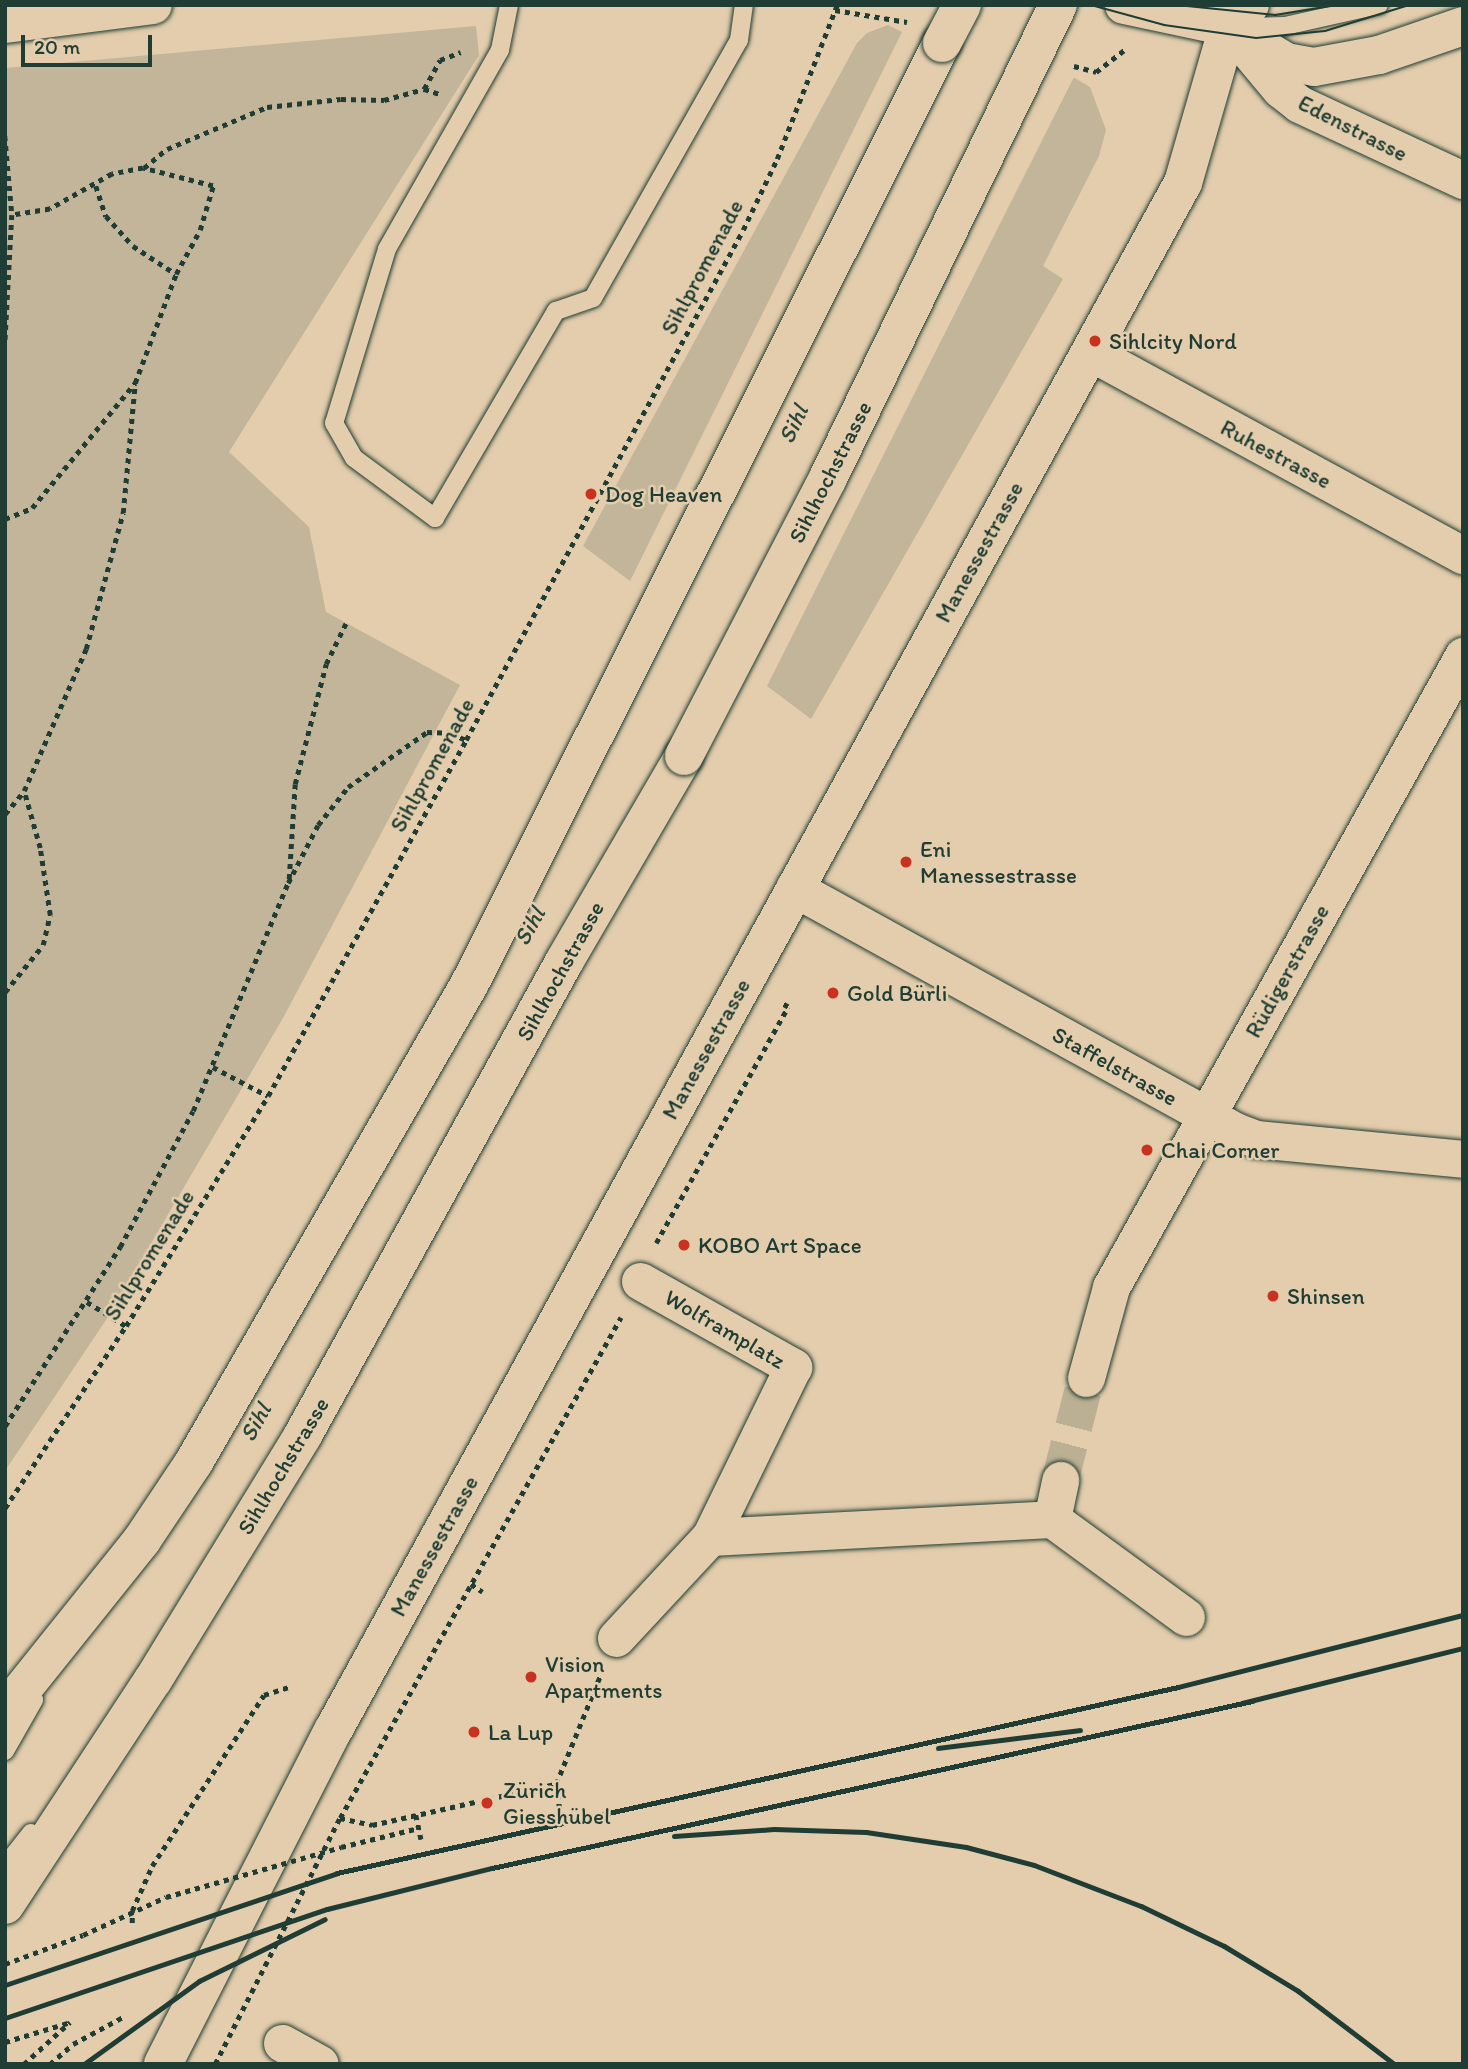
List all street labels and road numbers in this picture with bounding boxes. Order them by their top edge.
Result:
street label: Edenstrasse [1294,89,1412,167]
street label: Sihlpromenade [655,195,749,339]
street label: Sihlhochstrasse [782,397,878,547]
street label: Ruhestrasse [1216,413,1336,495]
street label: Manessestrasse [929,477,1029,627]
street label: Sihlpromenade [384,693,480,837]
street label: Sihlhochstrasse [510,896,610,1046]
street label: Rüdigerstrasse [1239,899,1335,1043]
street label: Manessestrasse [656,974,756,1124]
street label: Staffelstrasse [1048,1020,1182,1112]
street label: Sihlpromenade [98,1185,200,1325]
street label: Wolframplatz [660,1283,790,1375]
street label: Sihlhochstrasse [231,1392,335,1540]
street label: Manessestrasse [384,1471,484,1621]

